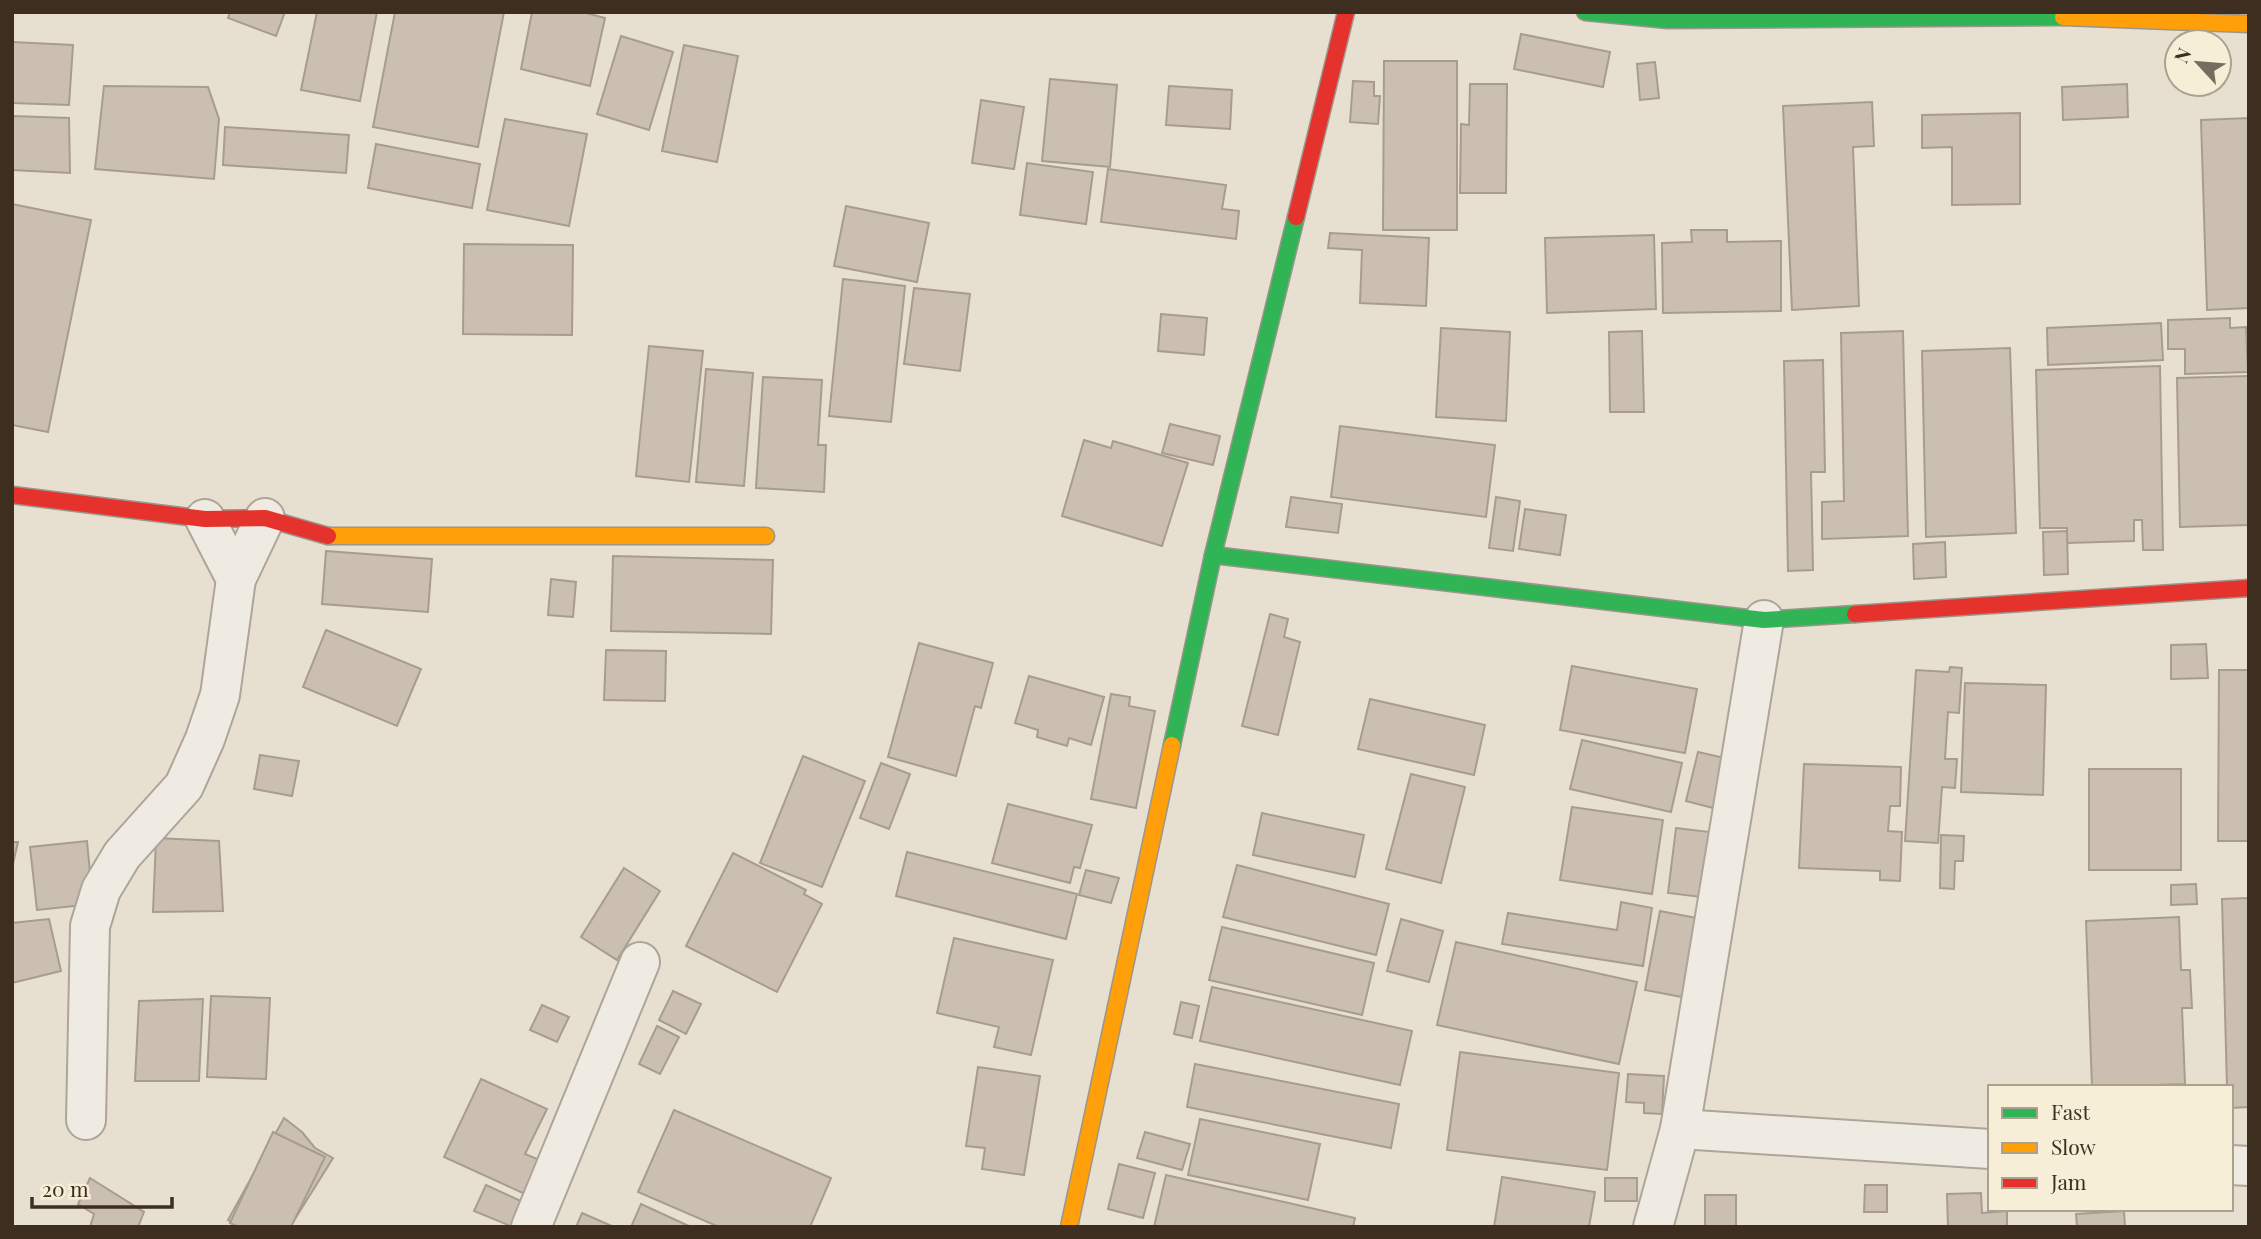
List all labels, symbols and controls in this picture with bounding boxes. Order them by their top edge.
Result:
north arrow [2163,28,2233,98]
text: N [2167,43,2197,67]
legend [1988,1085,2233,1211]
text: Fast [2051,1097,2090,1125]
text: Slow [2051,1132,2096,1160]
scale bar [32,1166,172,1210]
text: Jam [2050,1167,2087,1195]
text: 20 m [42,1174,89,1202]

